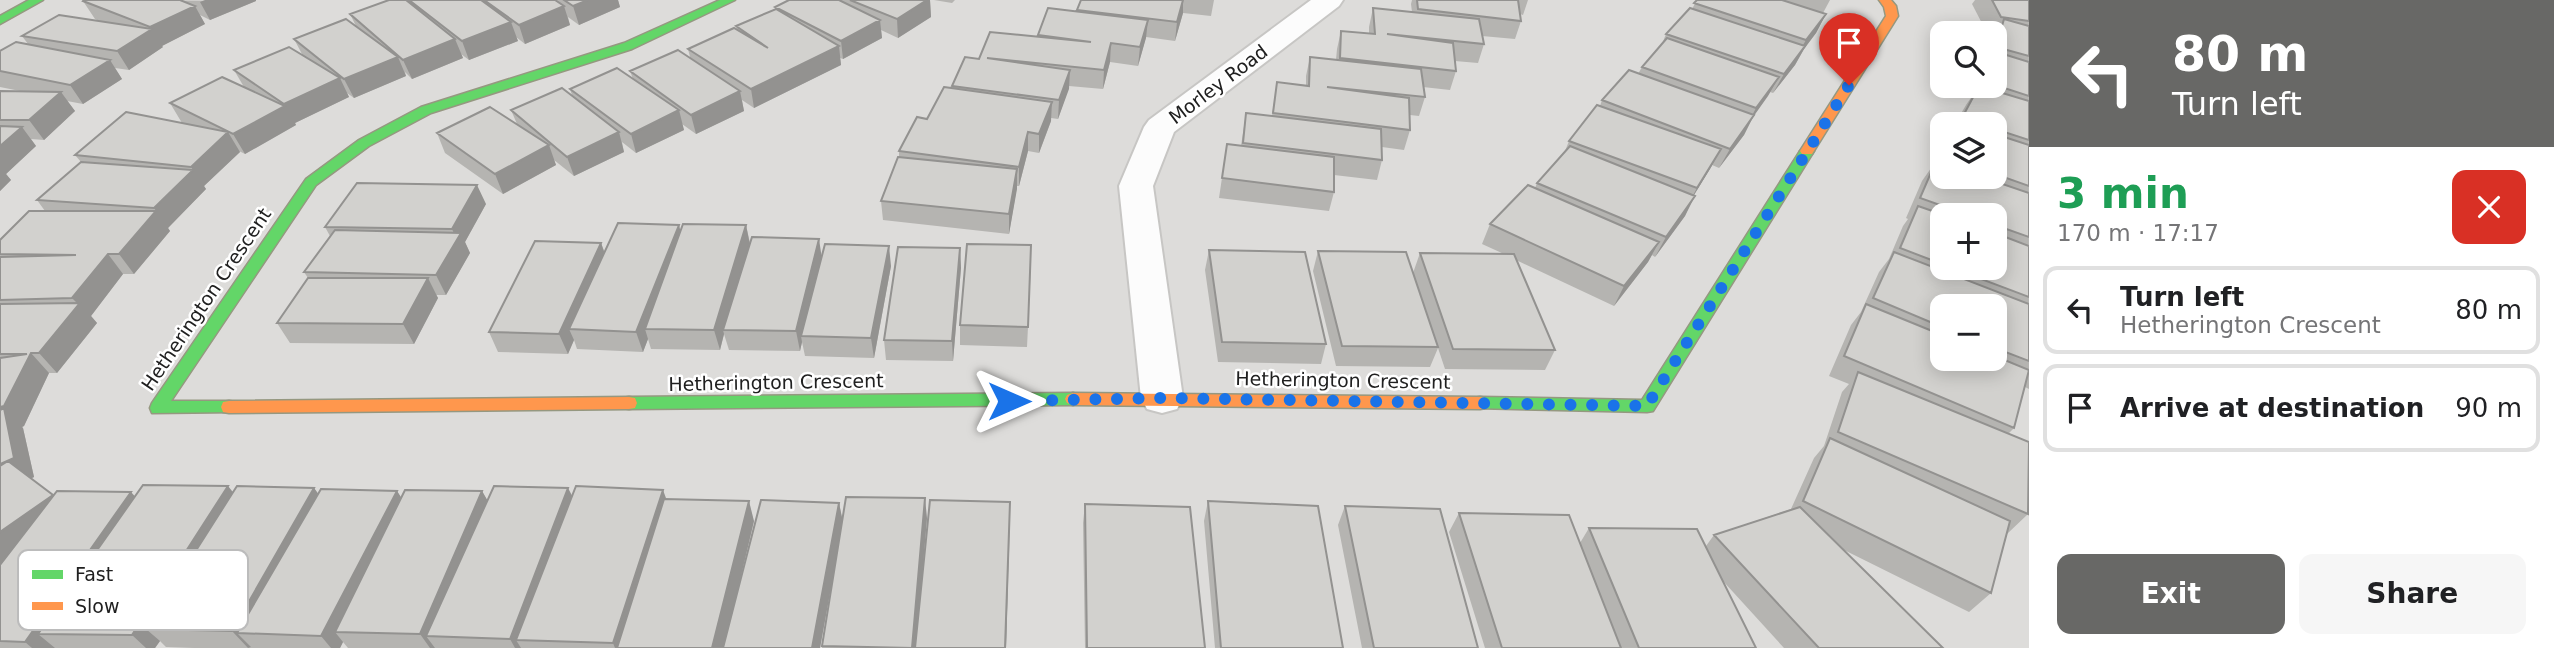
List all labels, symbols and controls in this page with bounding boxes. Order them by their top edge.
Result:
pin [1819,13,1879,85]
map controls [1930,21,2007,371]
button: search [1930,21,2007,98]
icon: arrive [1830,24,1868,62]
text: 80 m [2172,26,2308,83]
icon: left [2057,28,2148,119]
street label: Morley Road [1164,40,1272,128]
text: Turn left [2172,85,2302,123]
button: layers [1930,112,2007,189]
text: 3 min [2057,169,2189,218]
button: close [2452,170,2526,244]
button: + [1930,203,2007,280]
street label: Hetherington Crescent [137,204,275,394]
text: 170 m · 17:17 [2057,220,2219,246]
text: Turn left [2120,282,2244,312]
icon: left [2061,291,2099,329]
button: − [1930,294,2007,371]
text: 80 m [2455,295,2522,325]
text: Hetherington Crescent [2120,312,2381,338]
position arrow [972,364,1046,438]
street label: Hetherington Crescent [1235,367,1451,393]
street label: Hetherington Crescent [668,369,884,395]
icon: arrive [2061,389,2099,427]
text: Arrive at destination [2120,393,2424,423]
text: 90 m [2455,393,2522,423]
legend [18,550,248,630]
button: Exit [2057,554,2285,634]
button: Share [2299,554,2526,634]
text: Fast [75,563,113,585]
text: Slow [75,595,120,617]

